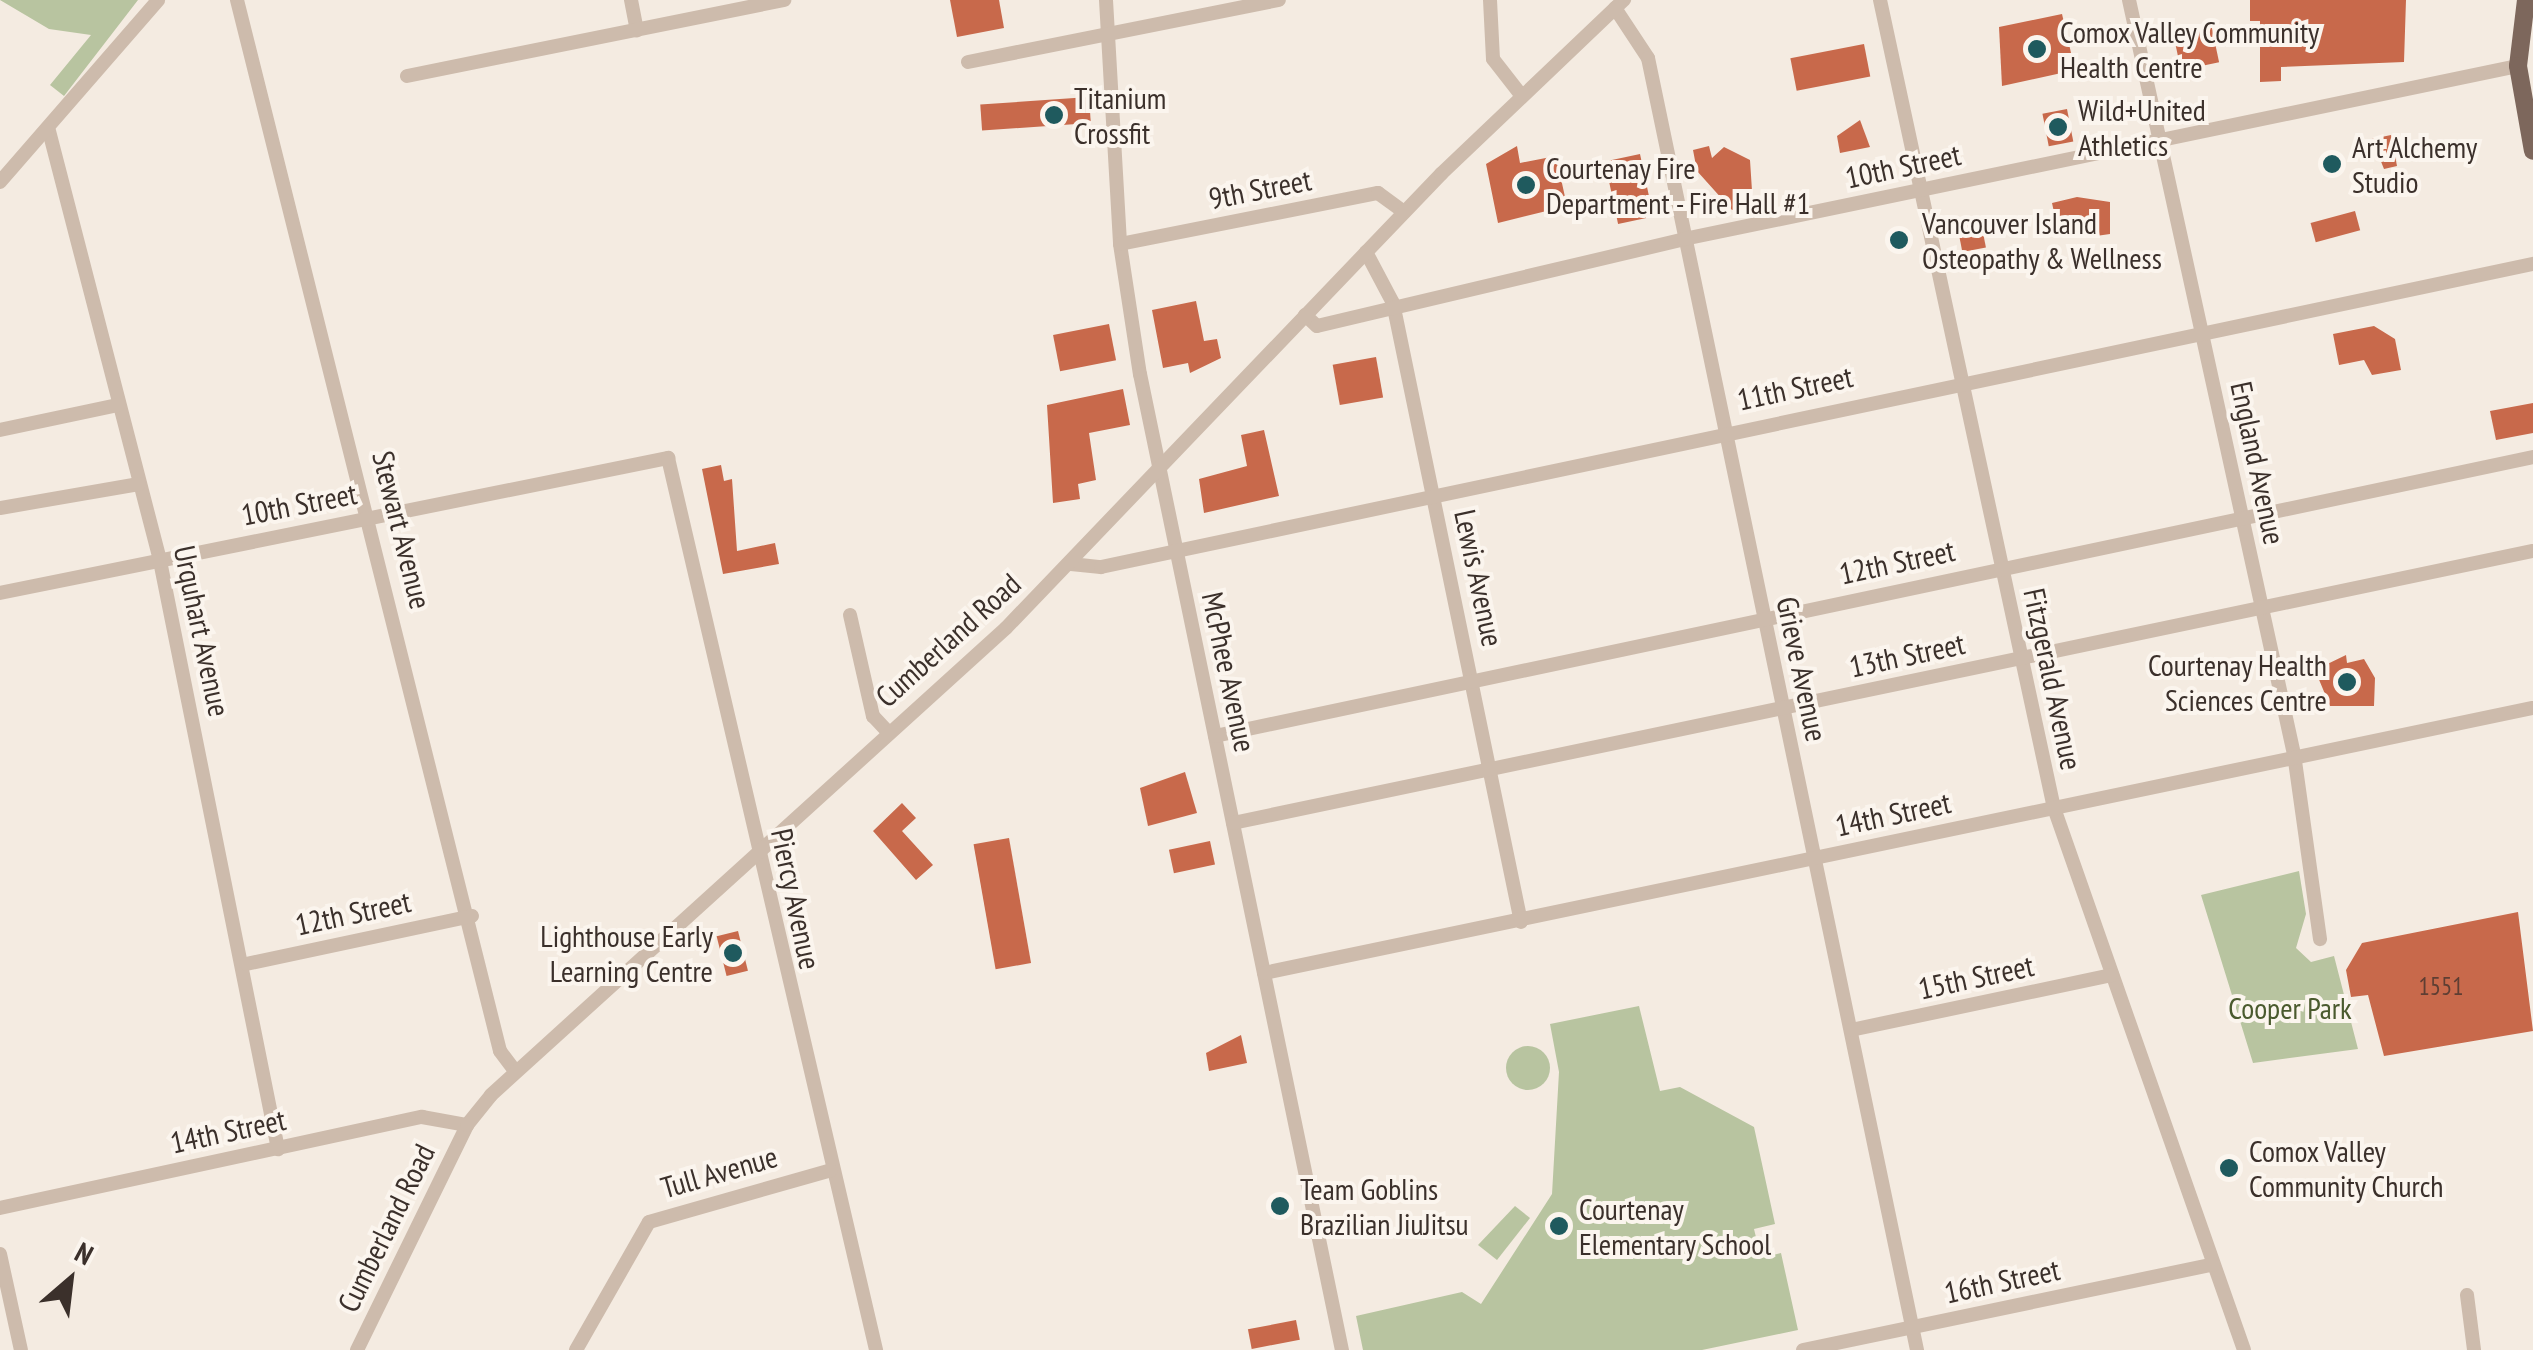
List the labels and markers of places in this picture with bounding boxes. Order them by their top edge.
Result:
place label: Comox Valley Community Health Centre [2060,14,2322,84]
marker: Comox Valley Community Health Centre [2024,36,2050,62]
place label: Titanium Crossfit [1074,80,1166,150]
place label: Wild+United Athletics [2078,92,2206,162]
marker: Titanium Crossfit [1043,104,1065,126]
marker: Wild+United Athletics [2047,116,2069,138]
place label: Art Alchemy Studio [2352,129,2478,200]
place label: Courtenay Fire Department - Fire Hall #1 [1546,150,1812,220]
marker: Art Alchemy Studio [2321,153,2343,175]
marker: Courtenay Fire Department - Fire Hall #1 [1515,174,1537,196]
place label: Vancouver Island Osteopathy & Wellness [1922,205,2163,276]
marker: Vancouver Island Osteopathy & Wellness [1886,227,1912,253]
place label: Courtenay Health Sciences Centre [2147,647,2327,718]
marker: Courtenay Health Sciences Centre [2336,671,2358,693]
place label: Lighthouse Early Learning Centre [540,918,713,988]
marker: Lighthouse Early Learning Centre [722,942,744,964]
place label: Comox Valley Community Church [2249,1133,2444,1204]
marker: Comox Valley Community Church [2218,1157,2240,1179]
place label: Team Goblins Brazilian JiuJitsu [1300,1171,1469,1242]
place label: Courtenay Elementary School [1579,1191,1772,1262]
marker: Team Goblins Brazilian JiuJitsu [1269,1195,1291,1217]
marker: Courtenay Elementary School [1548,1215,1570,1237]

